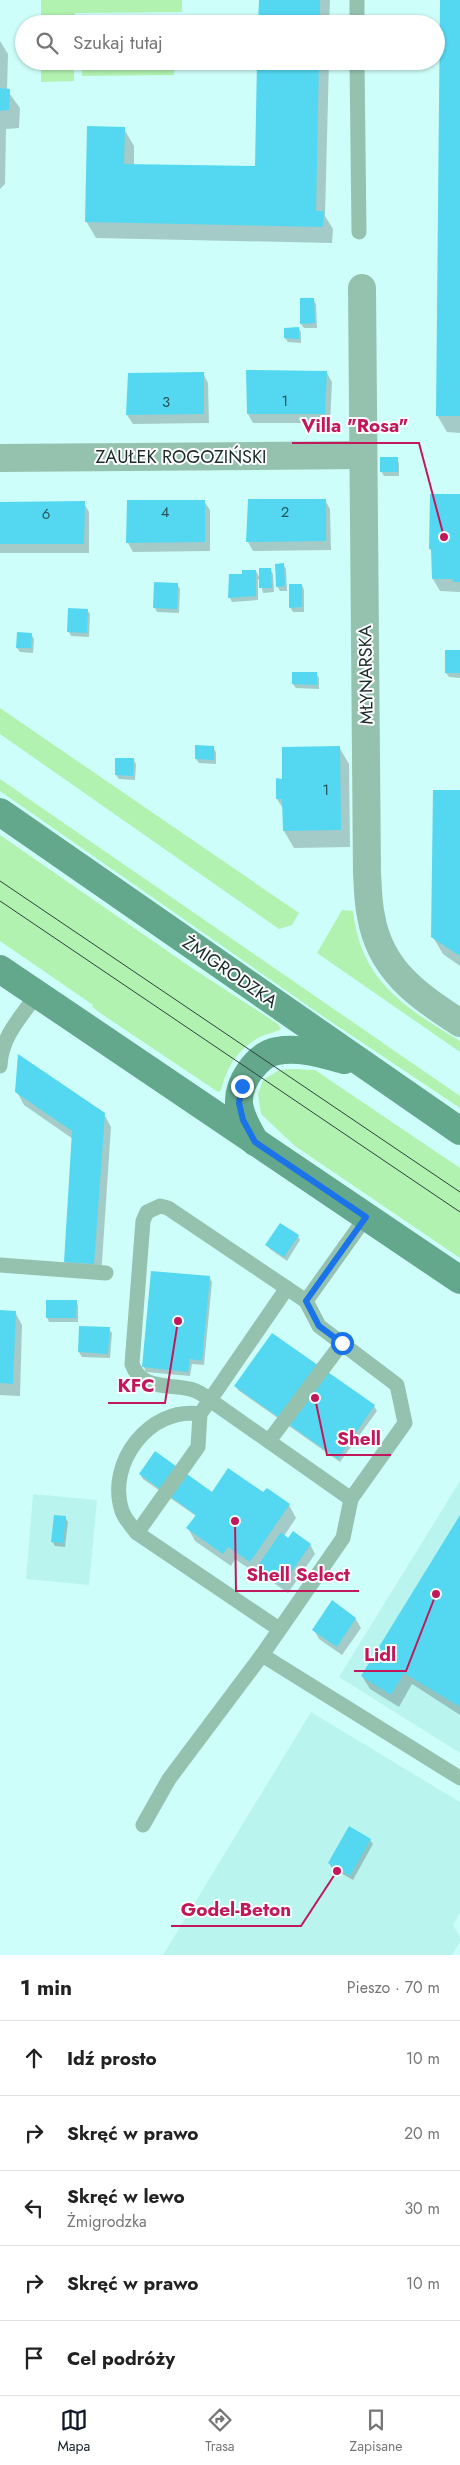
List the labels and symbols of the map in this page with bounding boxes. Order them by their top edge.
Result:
house number: 1 [282,390,288,412]
house number: 3 [162,391,170,413]
callout: Villa "Rosa" [292,409,419,443]
text: Villa "Rosa" [301,412,409,439]
street label: ZAUŁEK ROGOZIŃSKI [95,444,267,470]
house number: 4 [161,501,170,523]
house number: 2 [281,501,289,523]
house number: 6 [42,503,50,525]
street label: MŁYNARSKA [352,625,380,725]
house number: 1 [323,779,329,801]
street label: ŻMIGRODZKA [177,930,283,1014]
route end [231,1075,254,1098]
route start [331,1332,354,1355]
callout: KFC [108,1369,165,1403]
text: KFC [117,1372,155,1399]
callout: Shell [327,1421,391,1455]
text: Shell [337,1425,381,1452]
callout: Shell Select [236,1557,359,1591]
text: Shell Select [246,1561,350,1588]
callout: Lidl [354,1637,406,1671]
text: Lidl [364,1641,396,1668]
callout: Godel-Beton [171,1892,301,1926]
text: Godel-Beton [181,1896,291,1923]

